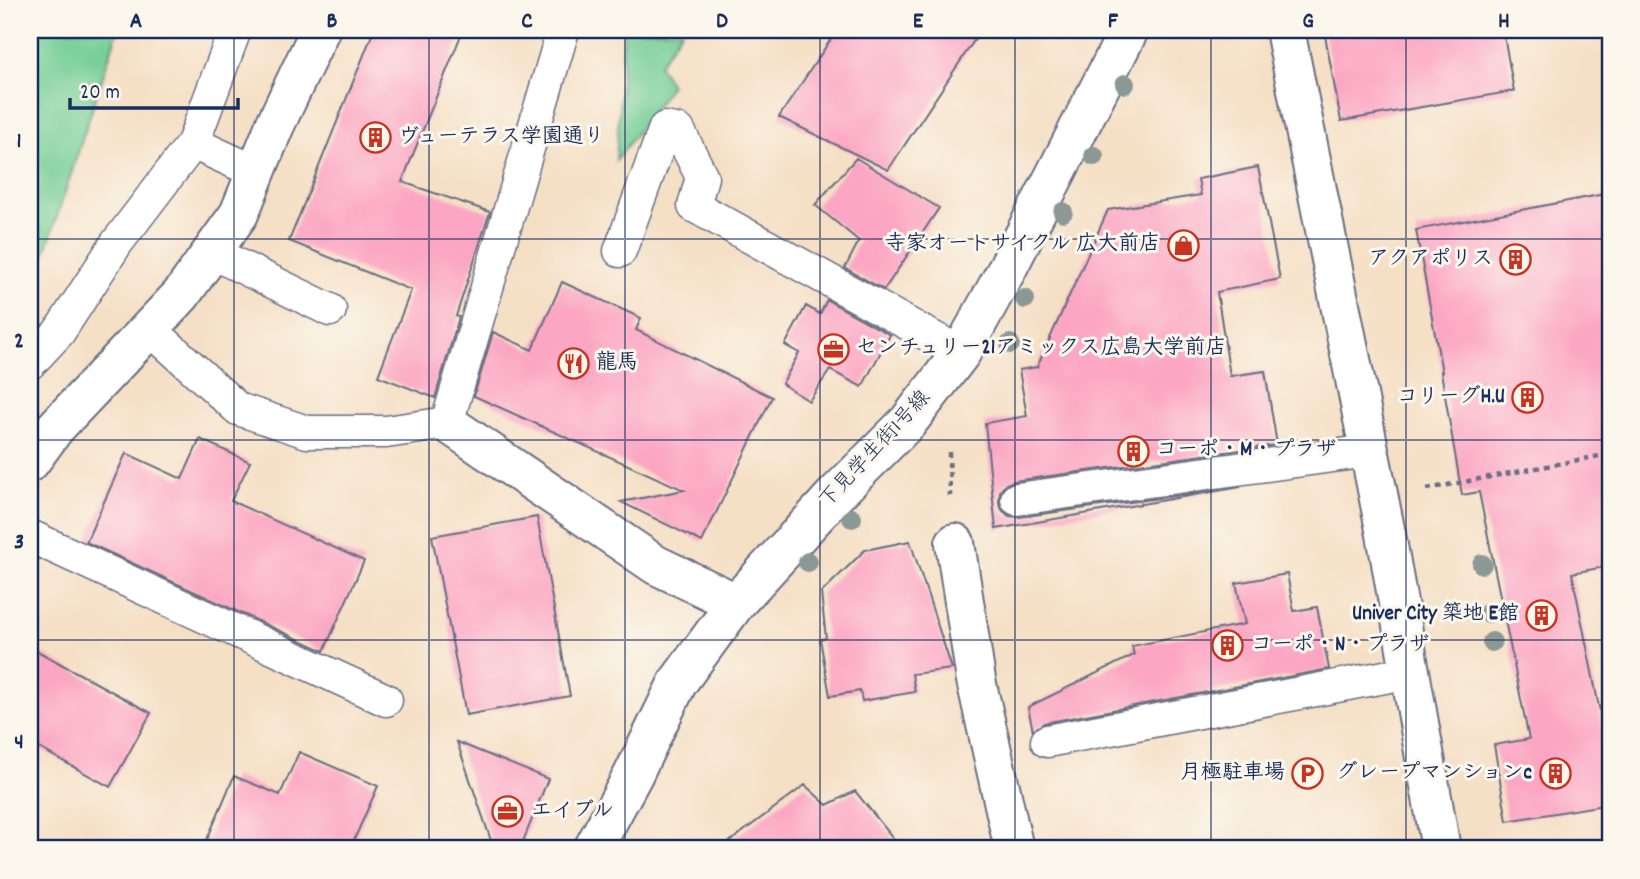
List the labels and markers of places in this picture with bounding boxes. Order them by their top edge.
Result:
building icon: ヴューテラス学園通り [358,121,392,155]
place label: ヴューテラス学園通り [398,123,605,153]
shop icon: 寺家オートサイクル 広大前店 [1166,228,1200,262]
place label: 寺家オートサイクル 広大前店 [885,230,1160,260]
building icon: アクアポリス [1499,243,1533,277]
place label: アクアポリス [1368,245,1493,275]
office icon: センチュリー21アミックス広島大学前店 [816,332,850,366]
place label: センチュリー21アミックス広島大学前店 [856,334,1226,364]
restaurant icon: 龍馬 [556,347,590,381]
place label: 龍馬 [596,349,638,379]
building icon: コリーグH.U [1511,381,1545,415]
place label: コリーグH.U [1397,383,1505,413]
building icon: コーポ・M・プラザ [1116,434,1150,468]
place label: コーポ・M・プラザ [1156,436,1336,466]
building icon: Univer City 築地 E館 [1525,598,1559,632]
place label: Univer City 築地 E館 [1352,600,1519,630]
building icon: コーポ・N・プラザ [1211,629,1245,663]
place label: コーポ・N・プラザ [1251,631,1429,661]
parking icon: 月極駐車場 [1291,757,1325,791]
building icon: グレープマンションc [1538,757,1572,791]
place label: 月極駐車場 [1180,759,1285,789]
place label: グレープマンションc [1336,759,1533,789]
office icon: エイブル [491,795,525,829]
place label: エイブル [531,797,614,827]

